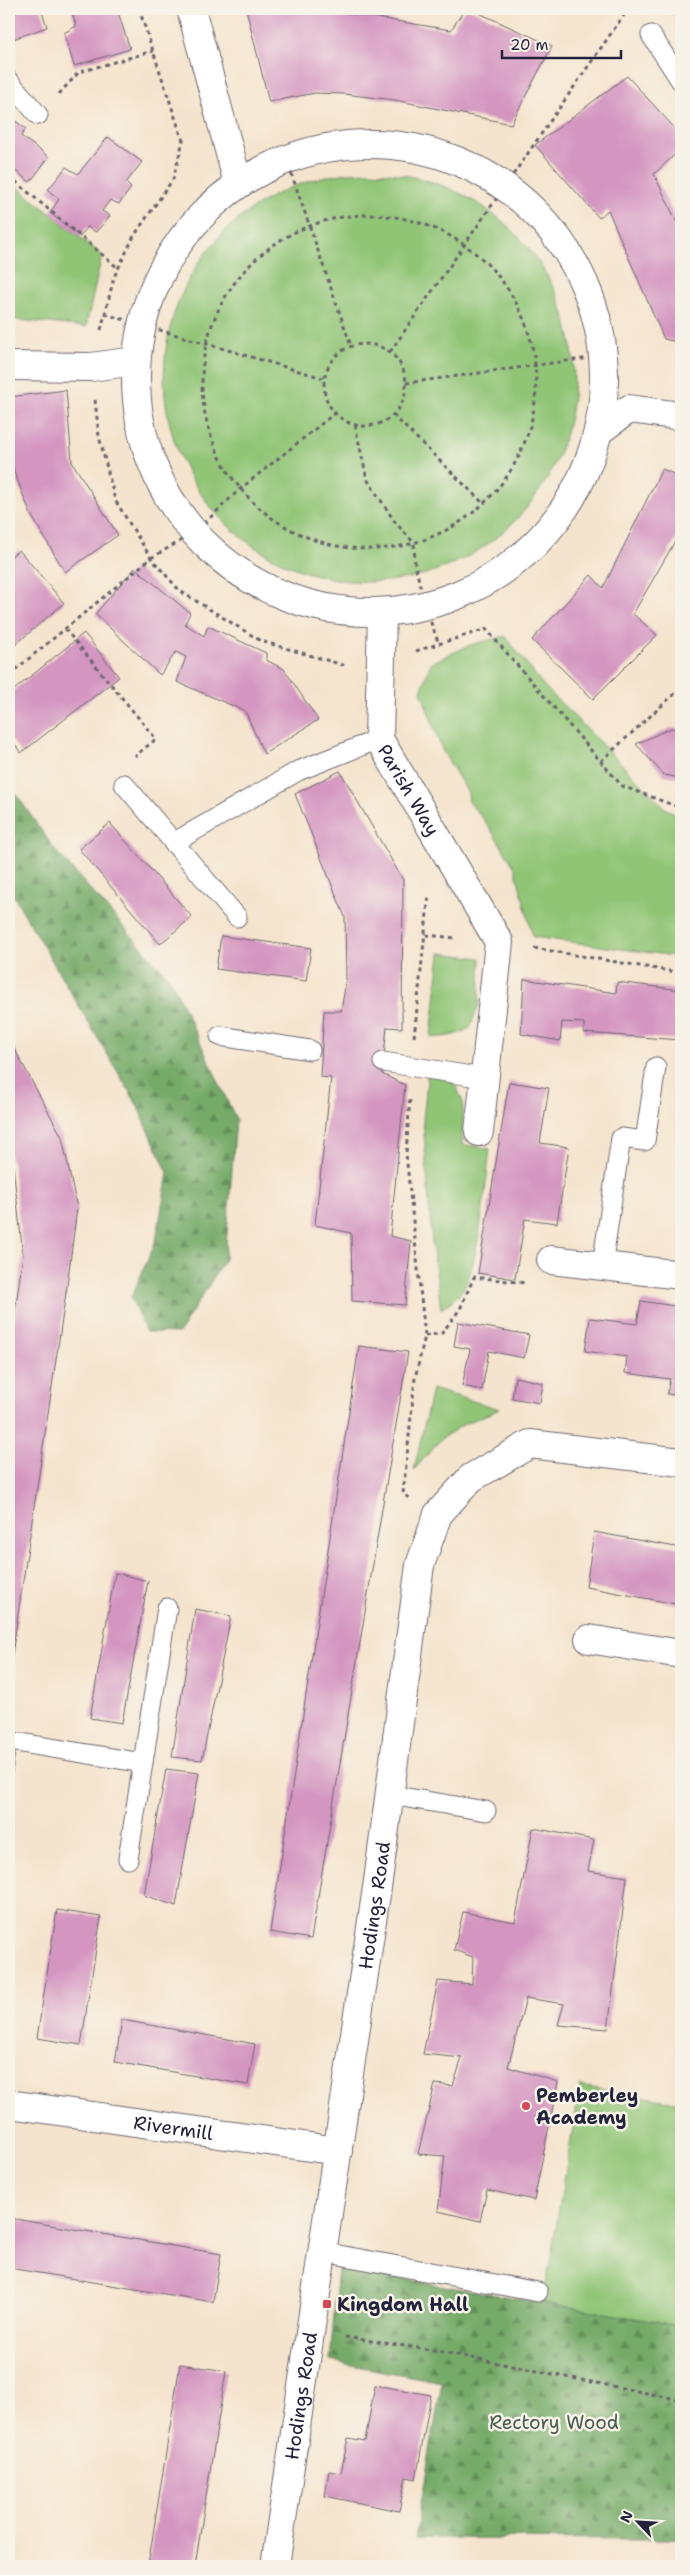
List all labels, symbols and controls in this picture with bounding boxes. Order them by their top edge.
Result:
scale bar [502,28,621,60]
text: 20 m [510,35,549,55]
street label: Parish Way [372,740,445,840]
street label: Hodings Road [353,1840,396,1971]
place label: Pemberley Academy [536,2083,638,2130]
marker: Pemberley Academy [520,2100,532,2112]
street label: Rivermill [132,2110,215,2146]
place label: Kingdom Hall [337,2292,469,2317]
marker: Kingdom Hall [321,2298,333,2310]
street label: Hodings Road [279,2330,323,2462]
park label: Rectory Wood [489,2410,619,2435]
north arrow [612,2498,662,2548]
text: N [616,2508,637,2525]

